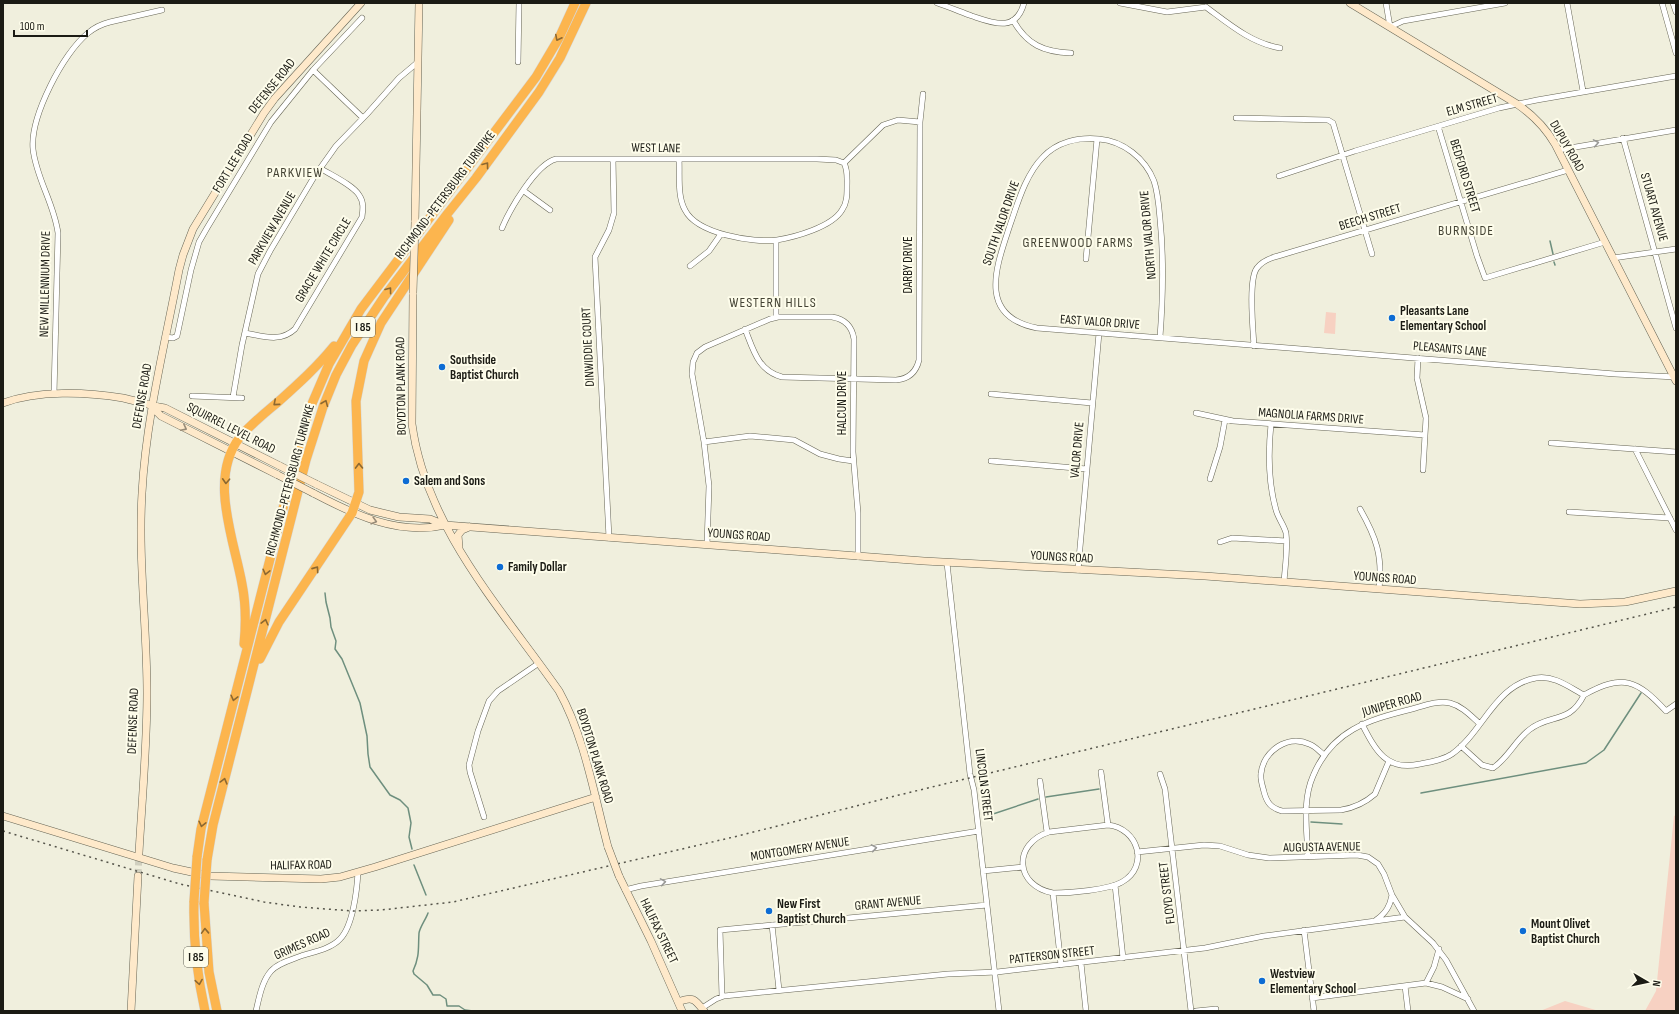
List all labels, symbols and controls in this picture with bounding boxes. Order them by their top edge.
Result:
scale bar [14,12,87,38]
text: 100 m [20,19,45,34]
one-way arrow [556,34,563,42]
street label: DEFENSE ROAD [245,55,299,117]
street label: ELM STREET [1444,90,1500,120]
street label: DUPUY ROAD [1546,118,1588,174]
street label: RICHMOND-PETERSBURG TURNPIKE [391,128,499,262]
street label: FORT LEE ROAD [209,130,257,196]
street label: BEDFORD STREET [1446,137,1484,215]
one-way arrow [1593,139,1599,148]
street label: WEST LANE [631,140,681,156]
one-way arrow [481,163,488,170]
district label: PARKVIEW [267,164,323,181]
street label: STUART AVENUE [1637,171,1671,243]
street label: SOUTH VALOR DRIVE [979,178,1023,268]
street label: PARKVIEW AVENUE [245,188,299,268]
street label: NORTH VALOR DRIVE [1136,190,1160,280]
street label: BEECH STREET [1337,200,1403,234]
street label: GRACIE WHITE CIRCLE [291,215,355,305]
district label: BURNSIDE [1438,222,1494,239]
street label: NEW MILLENNIUM DRIVE [36,231,54,337]
district label: GREENWOOD FARMS [1022,234,1134,251]
street label: DARBY DRIVE [900,236,916,294]
one-way arrow [384,288,391,295]
district label: WESTERN HILLS [729,294,817,311]
place label: Pleasants Lane Elementary School [1400,303,1487,334]
street label: DINWIDDIE COURT [578,307,598,387]
street label: EAST VALOR DRIVE [1060,311,1140,333]
marker: Pleasants Lane Elementary School [1387,313,1397,323]
road number: I 85 [351,317,375,337]
street label: BOYDTON PLANK ROAD [392,337,410,435]
street label: PLEASANTS LANE [1412,338,1488,360]
place label: Southside Baptist Church [450,352,519,383]
street label: DEFENSE ROAD [128,362,156,430]
marker: Southside Baptist Church [437,362,447,372]
street label: HALCUN DRIVE [834,371,850,435]
street label: SQUIRREL LEVEL ROAD [184,399,278,457]
one-way arrow [274,399,281,406]
one-way arrow [320,399,328,406]
street label: RICHMOND-PETERSBURG TURNPIKE [262,402,318,558]
street label: MAGNOLIA FARMS DRIVE [1258,404,1364,428]
street label: VALOR DRIVE [1067,421,1087,479]
one-way arrow [180,423,187,431]
one-way arrow [355,463,363,469]
place label: Salem and Sons [414,473,485,489]
marker: Salem and Sons [401,476,411,486]
one-way arrow [221,478,230,484]
one-way arrow [370,516,377,525]
street label: YOUNGS ROAD [707,525,771,545]
street label: YOUNGS ROAD [1030,547,1094,567]
place label: Family Dollar [508,559,567,575]
marker: Family Dollar [495,562,505,572]
one-way arrow [311,566,318,573]
street label: YOUNGS ROAD [1353,568,1417,588]
one-way arrow [263,569,271,575]
one-way arrow [260,619,269,626]
street label: DEFENSE ROAD [124,688,142,754]
street label: JUNIPER ROAD [1359,688,1424,720]
one-way arrow [230,694,239,701]
street label: BOYDTON PLANK ROAD [573,707,617,805]
street label: LINCOLN STREET [972,748,996,822]
one-way arrow [220,778,228,784]
one-way arrow [199,821,207,827]
street label: MONTGOMERY AVENUE [749,833,851,865]
street label: AUGUSTA AVENUE [1282,838,1361,856]
one-way arrow [871,844,877,853]
street label: HALIFAX ROAD [270,856,332,874]
street label: FLOYD STREET [1155,861,1179,925]
one-way arrow [660,878,666,887]
street label: GRANT AVENUE [854,892,922,914]
street label: HALIFAX STREET [636,896,682,966]
place label: New First Baptist Church [777,896,846,927]
marker: New First Baptist Church [764,906,774,916]
place label: Mount Olivet Baptist Church [1531,916,1600,947]
street label: GRIMES ROAD [271,924,333,964]
marker: Mount Olivet Baptist Church [1518,926,1528,936]
one-way arrow [201,928,210,934]
street label: PATTERSON STREET [1009,943,1095,967]
road number: I 85 [184,947,208,967]
north arrow [1627,962,1667,1002]
place label: Westview Elementary School [1270,966,1357,997]
marker: Westview Elementary School [1257,976,1267,986]
one-way arrow [194,979,203,985]
text: N [1649,980,1663,988]

